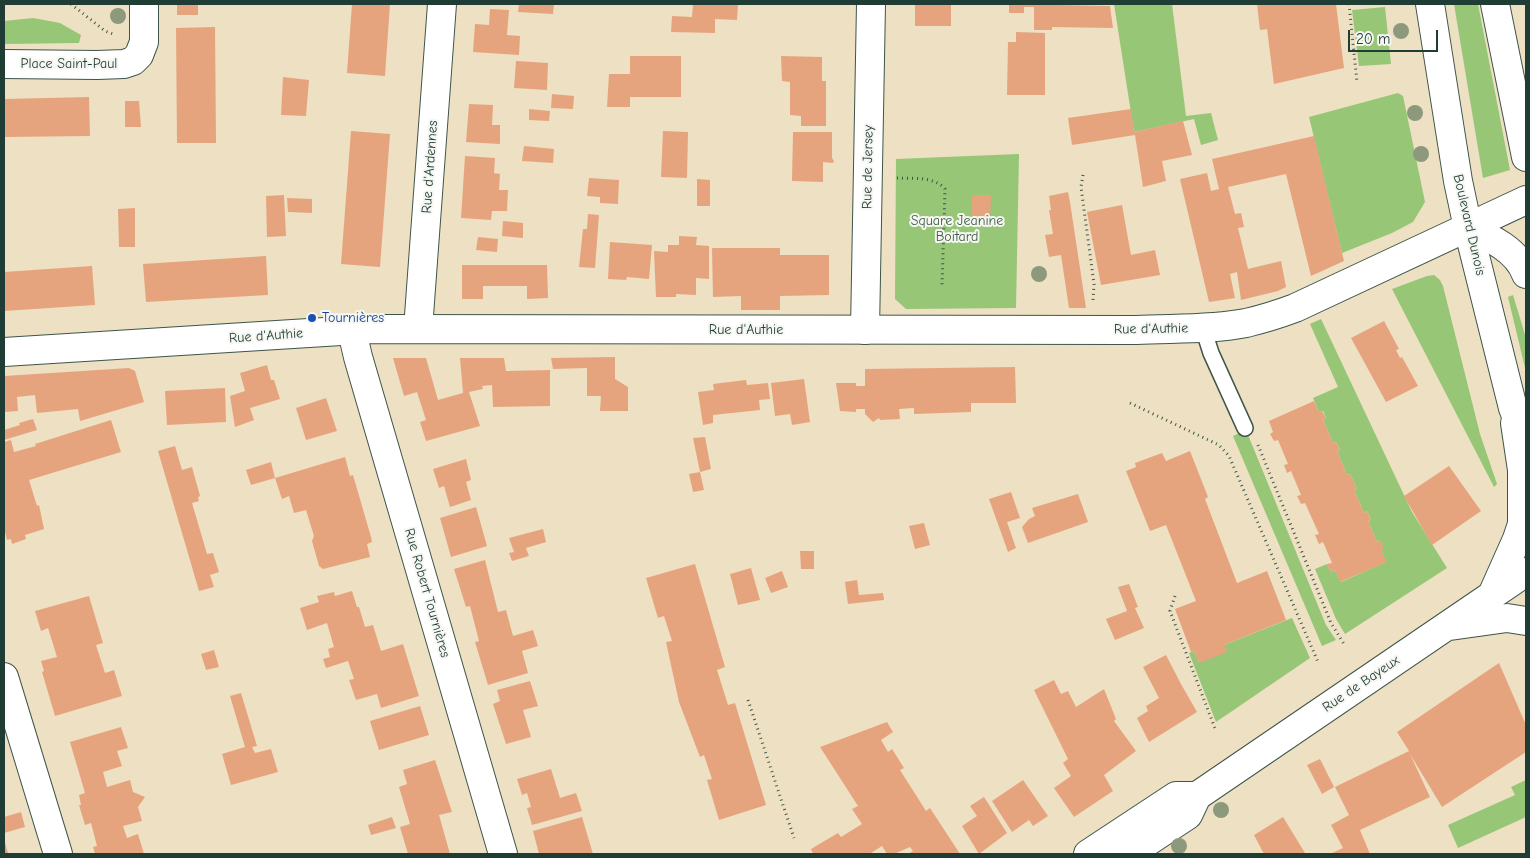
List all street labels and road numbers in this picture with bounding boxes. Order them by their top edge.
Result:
street label: Place Saint-Paul [21,56,117,72]
street label: Rue d'Ardennes [418,120,442,214]
street label: Rue de Jersey [859,125,877,209]
street label: Boulevard Dunois [1449,173,1489,277]
street label: Rue d'Authie [1114,320,1188,338]
street label: Rue d'Authie [709,322,783,338]
street label: Rue d'Authie [228,325,304,347]
street label: Rue Robert Tournières [400,526,454,660]
street label: Rue de Bayeux [1319,652,1403,716]

